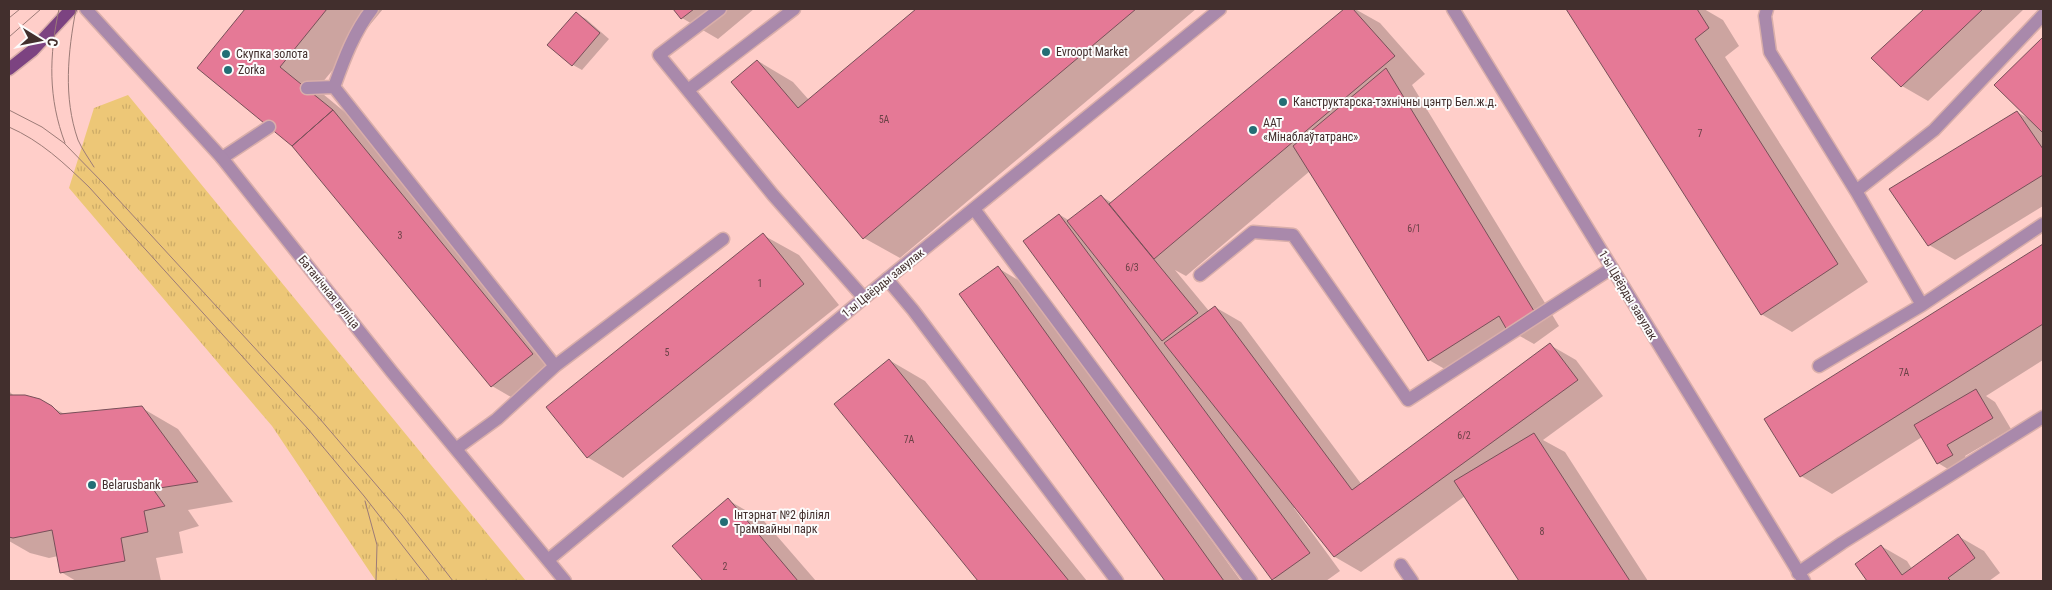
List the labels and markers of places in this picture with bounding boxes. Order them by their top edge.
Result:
place label: Evroopt Market [1056,45,1128,59]
marker: Evroopt Market [1040,46,1052,58]
place label: Скупка золота [236,47,308,61]
marker: Скупка золота [220,48,232,60]
place label: Zorka [238,63,265,77]
marker: Zorka [222,64,234,76]
place label: Канструктарска-тэхнічны цэнтр Бел.ж.д. [1293,95,1497,109]
marker: Канструктарска-тэхнічны цэнтр Бел.ж.д. [1277,96,1289,108]
place label: ААТ «Мінаблаўтатранс» [1263,116,1358,144]
marker: ААТ «Мінаблаўтатранс» [1247,124,1259,136]
place label: Belarusbank [102,478,161,492]
marker: Belarusbank [86,479,98,491]
place label: Інтэрнат №2 філіял Трамвайны парк [734,508,830,536]
marker: Інтэрнат №2 філіял Трамвайны парк [718,516,730,528]

